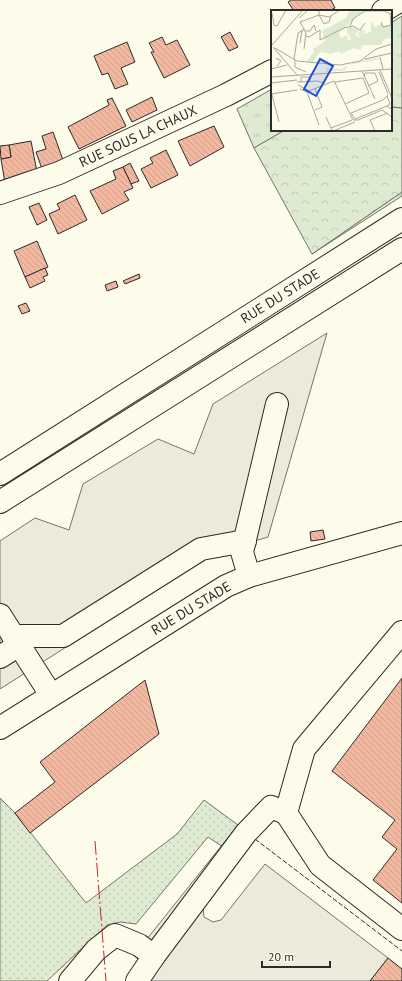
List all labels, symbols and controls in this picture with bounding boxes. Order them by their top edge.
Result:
inset map [271,10,392,131]
street label: RUE SOUS LA CHAUX [76,101,200,171]
street label: RUE DU STADE [237,265,323,327]
street label: RUE DU STADE [148,577,234,639]
scale bar [262,943,330,969]
text: 20 m [268,949,294,964]

